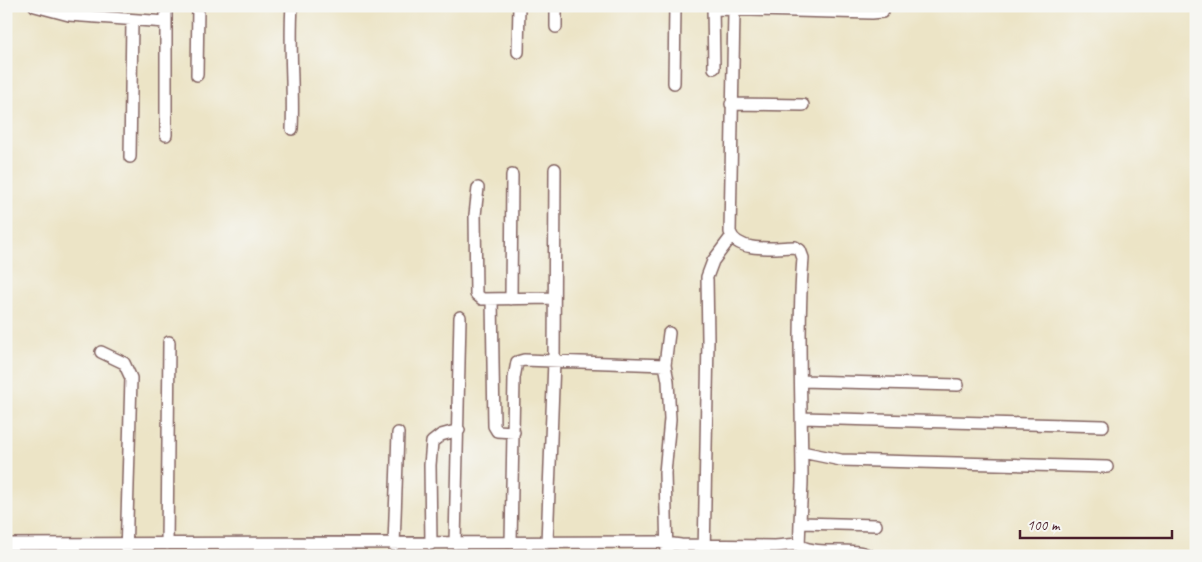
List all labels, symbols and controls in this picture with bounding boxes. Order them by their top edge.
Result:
scale bar [1020,507,1172,539]
text: 100 m [1027,516,1061,535]

